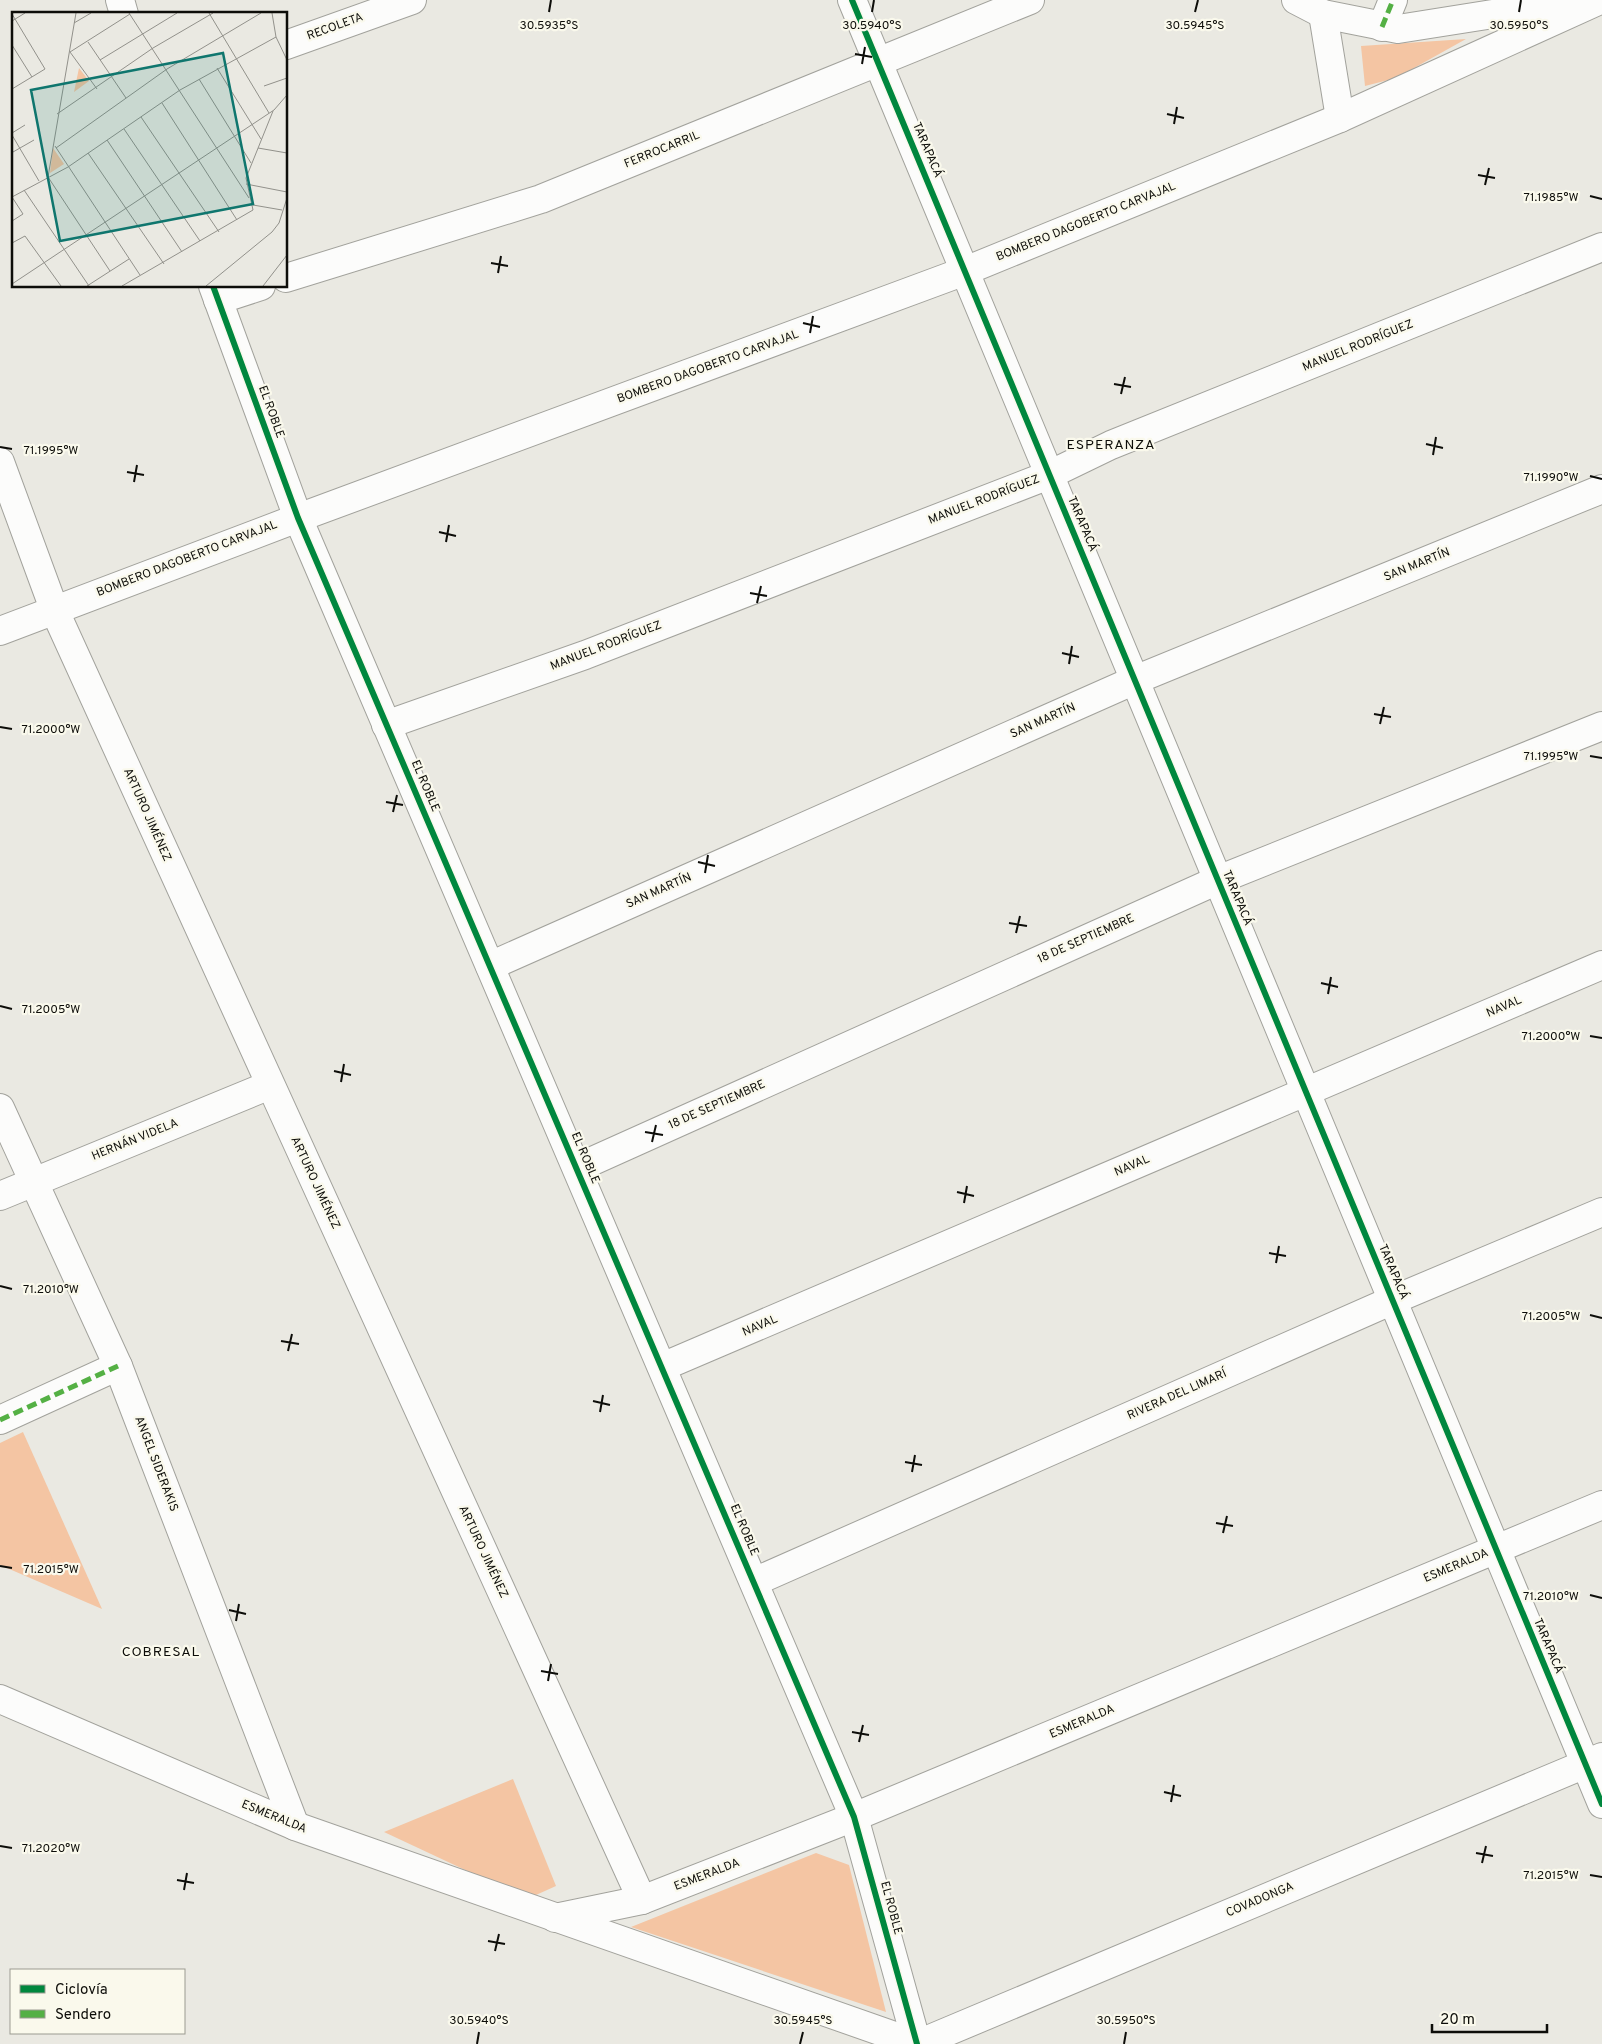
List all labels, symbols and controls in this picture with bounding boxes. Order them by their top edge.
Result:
street label: RECOLETA [305,9,365,45]
inset map [12,12,288,288]
text: 30.5935°S [520,18,578,34]
text: 30.5940°S [842,18,902,34]
text: 30.5945°S [1165,18,1225,34]
text: 30.5950°S [1489,18,1549,34]
street label: TARAPACÁ [908,120,946,180]
street label: FERROCARRIL [622,127,702,172]
street label: BOMBERO DAGOBERTO CARVAJAL [994,178,1178,265]
text: 71.1985°W [1524,190,1579,206]
street label: MANUEL RODRÍGUEZ [1300,316,1416,376]
street label: BOMBERO DAGOBERTO CARVAJAL [615,326,801,407]
street label: EL ROBLE [254,384,288,440]
district label: ESPERANZA [1066,437,1156,454]
text: 71.1995°W [24,443,78,459]
text: 71.1990°W [1524,470,1578,486]
street label: MANUEL RODRÍGUEZ [926,471,1042,529]
street label: TARAPACÁ [1063,494,1101,554]
street label: BOMBERO DAGOBERTO CARVAJAL [94,517,280,601]
street label: SAN MARTÍN [1382,544,1452,586]
street label: MANUEL RODRÍGUEZ [548,617,664,675]
street label: SAN MARTÍN [1008,699,1078,743]
text: 71.2000°W [22,722,80,738]
text: 71.1995°W [1524,749,1578,765]
street label: EL ROBLE [407,758,443,814]
street label: ARTURO JIMÉNEZ [119,766,175,864]
street label: TARAPACÁ [1218,868,1256,928]
street label: SAN MARTÍN [624,869,694,913]
street label: 18 DE SEPTIEMBRE [1035,910,1137,968]
street label: NAVAL [1484,992,1524,1022]
text: 71.2005°W [22,1002,80,1018]
text: 71.2000°W [1522,1029,1580,1045]
street label: 18 DE SEPTIEMBRE [666,1076,768,1134]
street label: HERNÁN VIDELA [89,1115,181,1165]
street label: EL ROBLE [567,1130,603,1186]
street label: ARTURO JIMÉNEZ [287,1134,343,1232]
street label: NAVAL [1112,1151,1152,1181]
street label: TARAPACÁ [1374,1242,1412,1302]
text: 71.2010°W [23,1282,79,1298]
text: 71.2005°W [1522,1309,1580,1325]
street label: NAVAL [740,1311,780,1341]
street label: RIVERA DEL LIMARÍ [1125,1365,1231,1424]
street label: ANGEL SIDERAKIS [130,1414,182,1514]
street label: EL ROBLE [726,1502,762,1558]
street label: ARTURO JIMÉNEZ [455,1503,511,1601]
street label: ESMERALDA [1421,1545,1491,1587]
text: 71.2015°W [23,1562,79,1578]
text: 71.2010°W [1523,1589,1579,1605]
street label: TARAPACÁ [1529,1616,1567,1676]
district label: COBRESAL [122,1644,200,1661]
street label: ESMERALDA [1047,1701,1117,1743]
street label: ESMERALDA [239,1797,309,1837]
text: 71.2020°W [22,1841,80,1857]
street label: ESMERALDA [672,1855,742,1895]
text: 71.2015°W [1523,1868,1579,1884]
street label: EL ROBLE [876,1879,906,1937]
street label: COVADONGA [1224,1879,1296,1921]
legend [10,1969,185,2034]
text: Ciclovía [55,1981,108,2000]
scale bar [1432,2002,1547,2034]
text: Sendero [55,2006,111,2025]
text: 20 m [1440,2011,1475,2030]
text: 30.5940°S [449,2013,509,2029]
text: 30.5945°S [773,2013,833,2029]
text: 30.5950°S [1096,2013,1156,2029]

